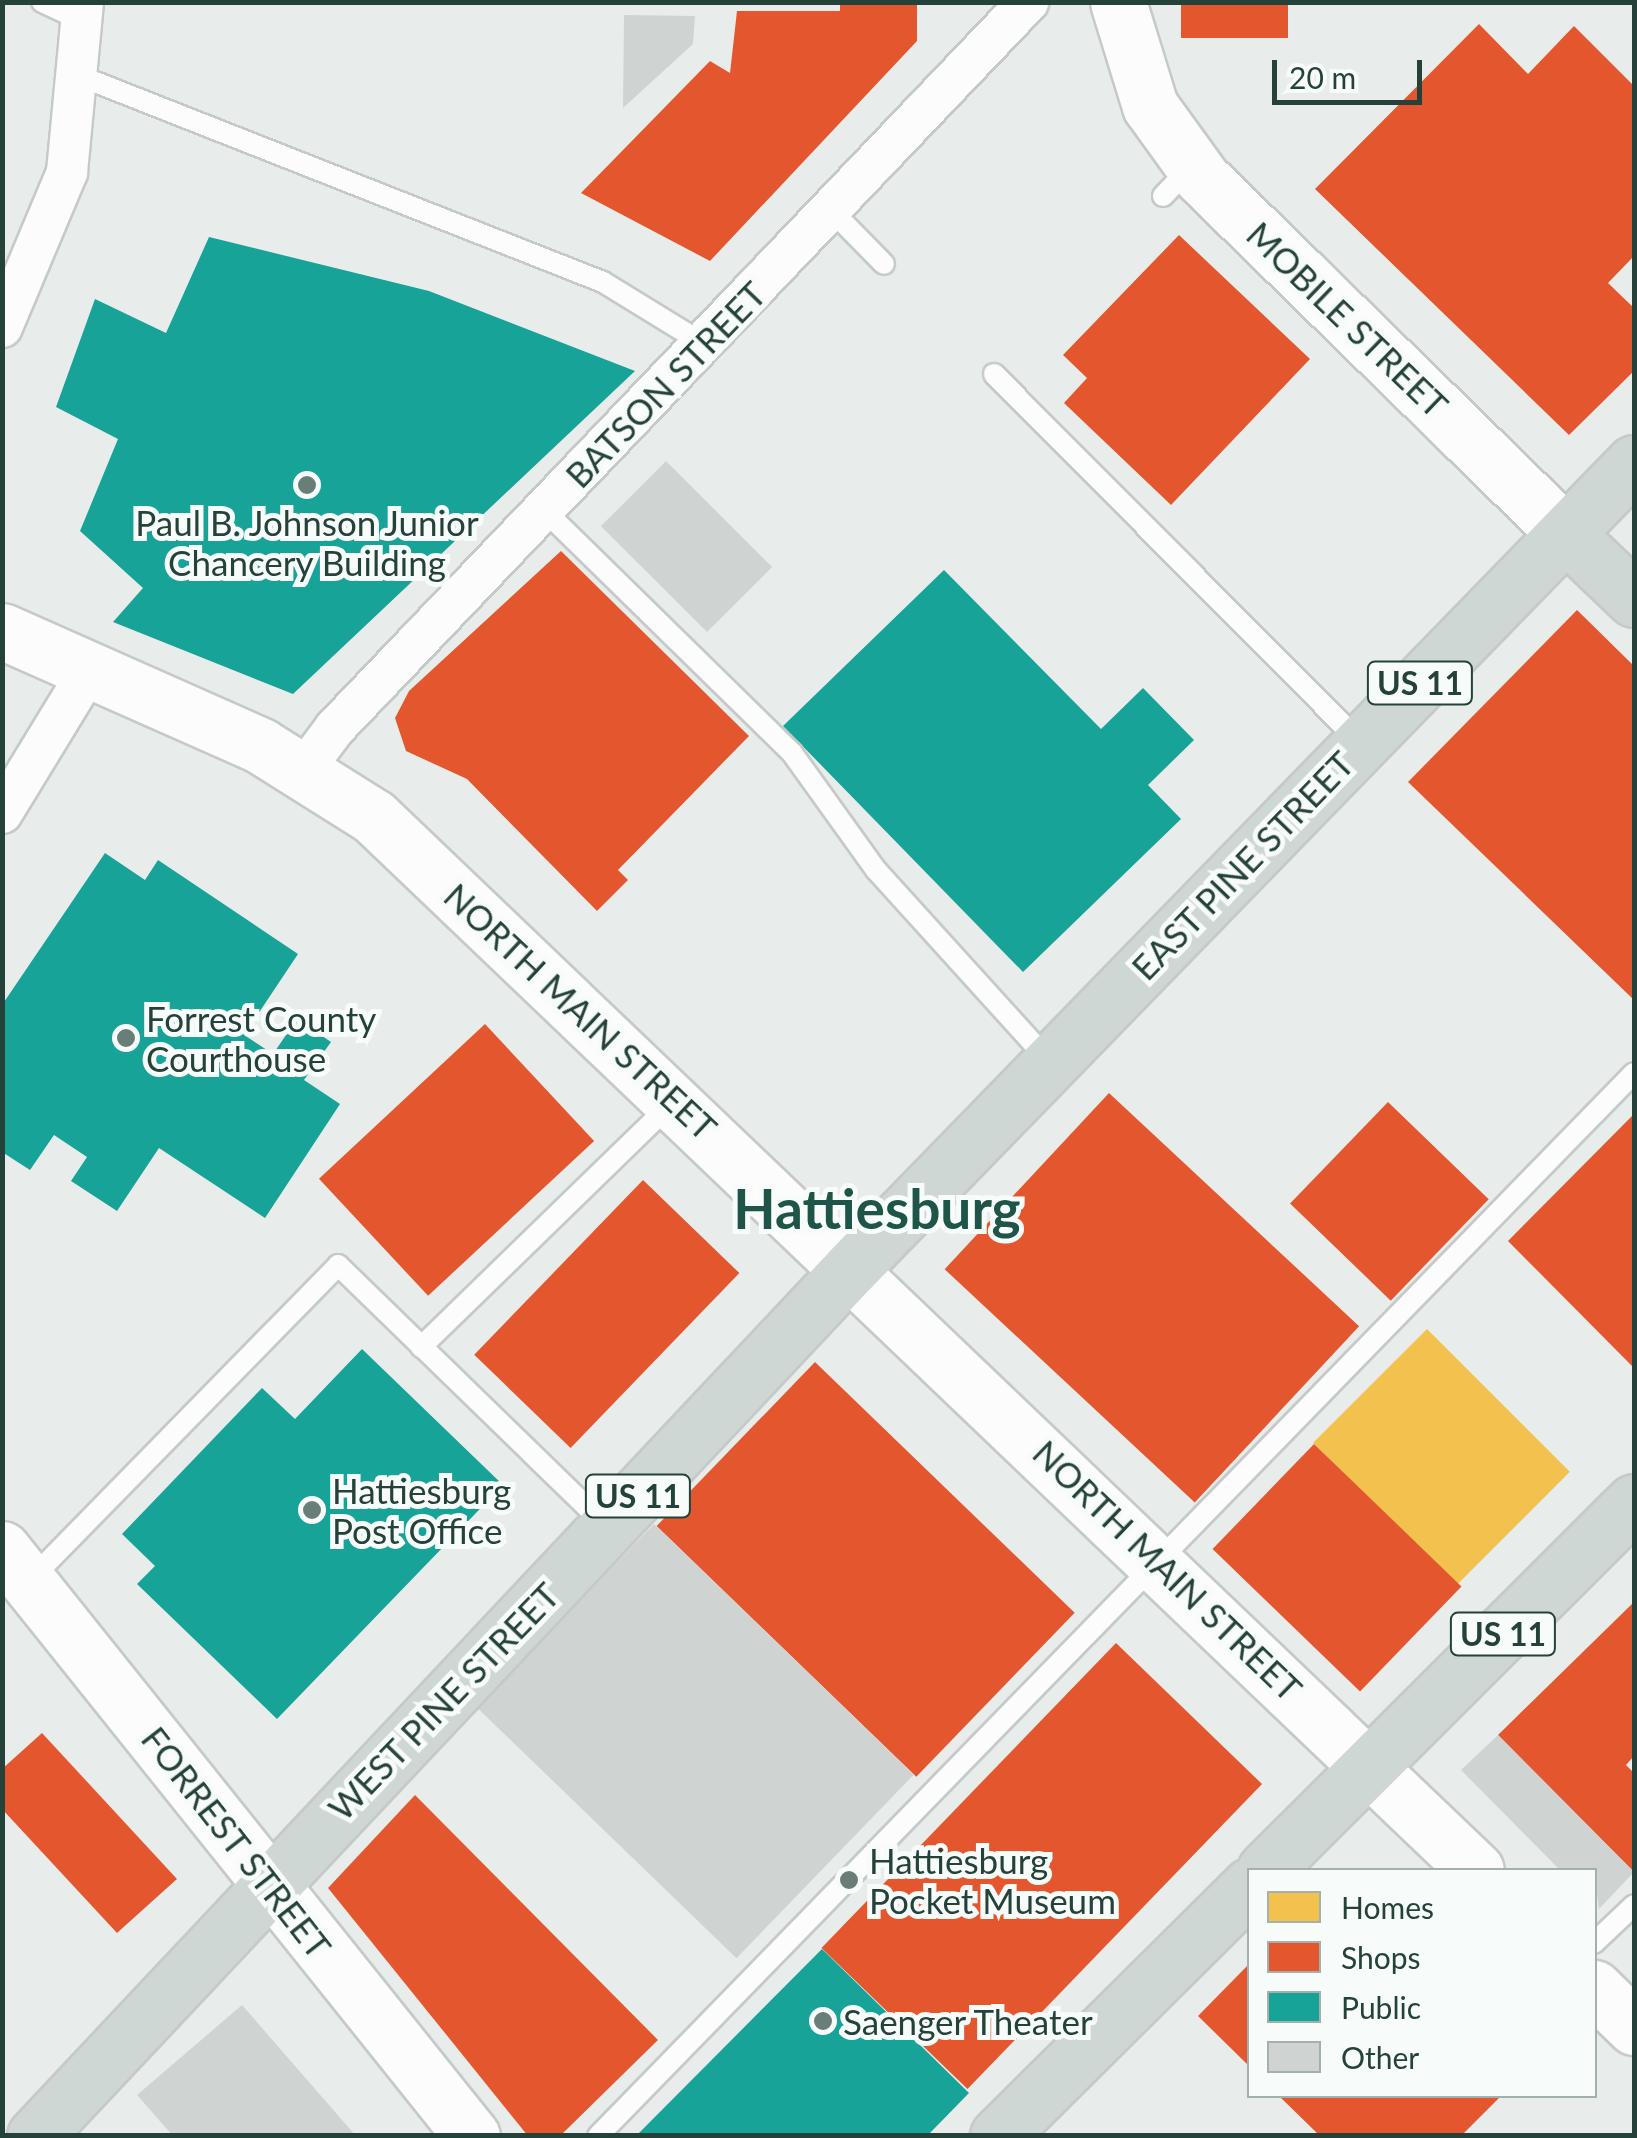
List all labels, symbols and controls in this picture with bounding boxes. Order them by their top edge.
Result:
scale bar [1277,40,1427,102]
text: 20 m [1289,59,1356,95]
street label: MOBILE STREET [1239,213,1457,425]
street label: BATSON STREET [556,273,774,495]
marker: Paul B. Johnson Junior Chancery Building [296,474,318,496]
place label: Paul B. Johnson Junior Chancery Building [134,501,480,583]
road number: US 11 [1365,656,1475,710]
street label: EAST PINE STREET [1122,742,1362,988]
street label: NORTH MAIN STREET [436,874,726,1148]
place label: Forrest County Courthouse [146,997,376,1079]
marker: Forrest County Courthouse [115,1027,137,1049]
district label: Hattiesburg [733,1176,1021,1242]
street label: NORTH MAIN STREET [1025,1431,1311,1709]
place label: Hattiesburg Post Office [332,1469,511,1551]
road number: US 11 [583,1469,693,1523]
marker: Hattiesburg Post Office [301,1499,323,1521]
street label: WEST PINE STREET [319,1573,567,1829]
road number: US 11 [1448,1607,1558,1661]
street label: FORREST STREET [133,1718,341,1966]
place label: Hattiesburg Pocket Museum [869,1839,1116,1921]
legend [1247,1868,1597,2098]
marker: Hattiesburg Pocket Museum [838,1869,860,1891]
text: Homes [1341,1889,1434,1925]
text: Shops [1341,1939,1421,1975]
text: Public [1341,1989,1421,2025]
place label: Saenger Theater [843,2000,1094,2042]
marker: Saenger Theater [812,2010,834,2032]
text: Other [1341,2039,1419,2075]

